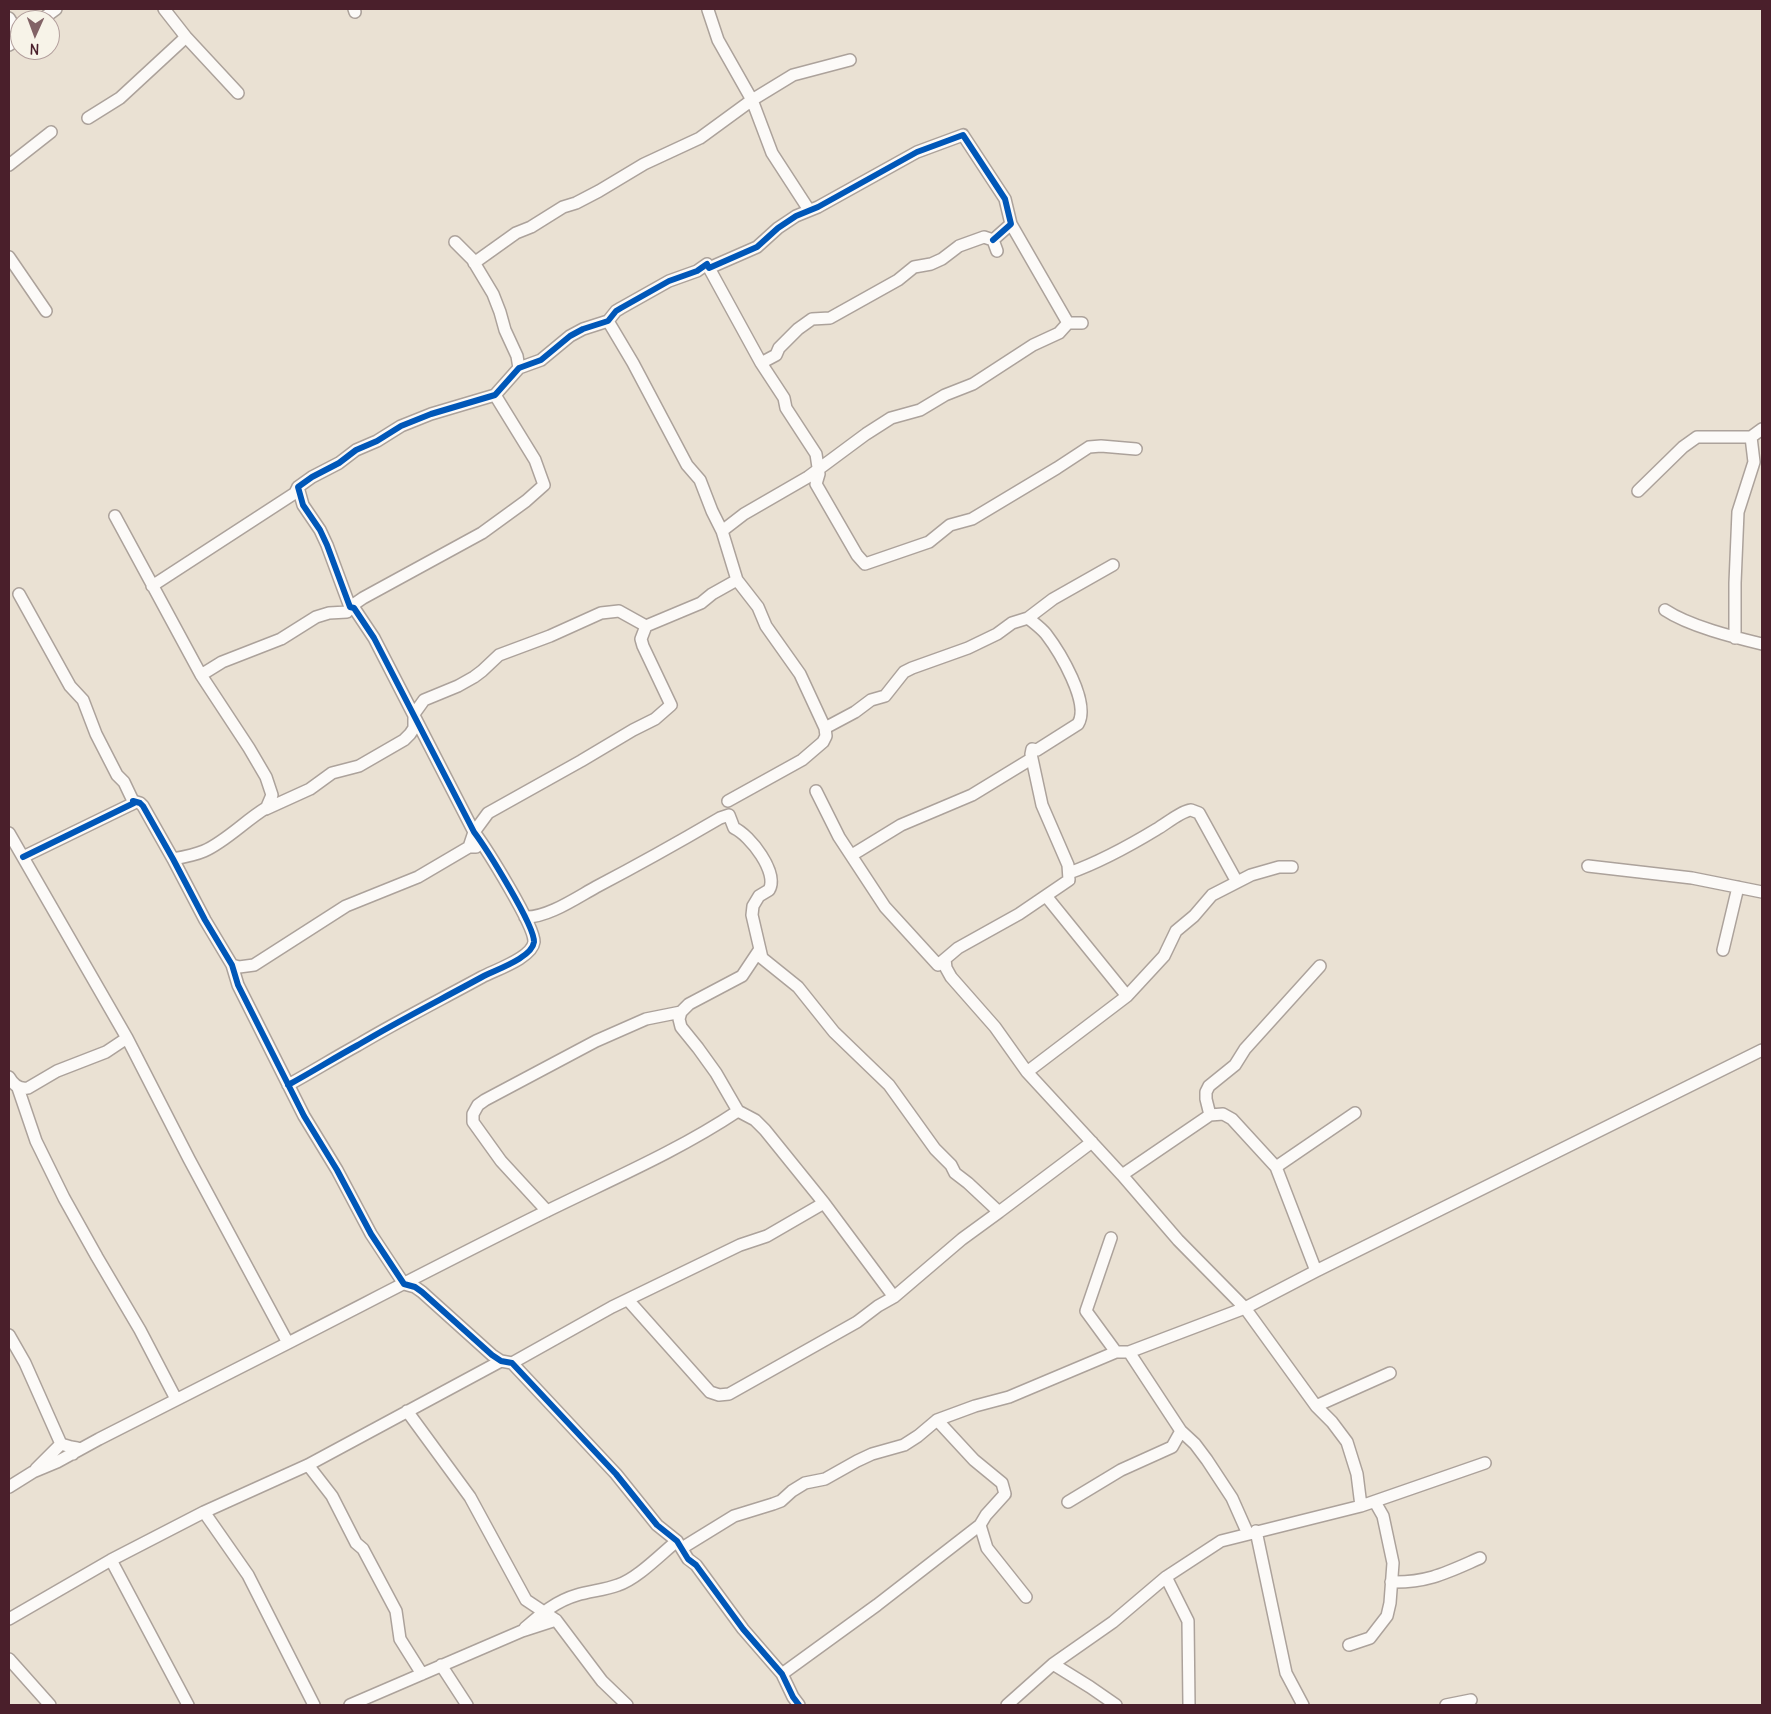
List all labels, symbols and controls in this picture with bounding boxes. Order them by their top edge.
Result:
north arrow [10,10,60,60]
text: N [29,40,40,58]

